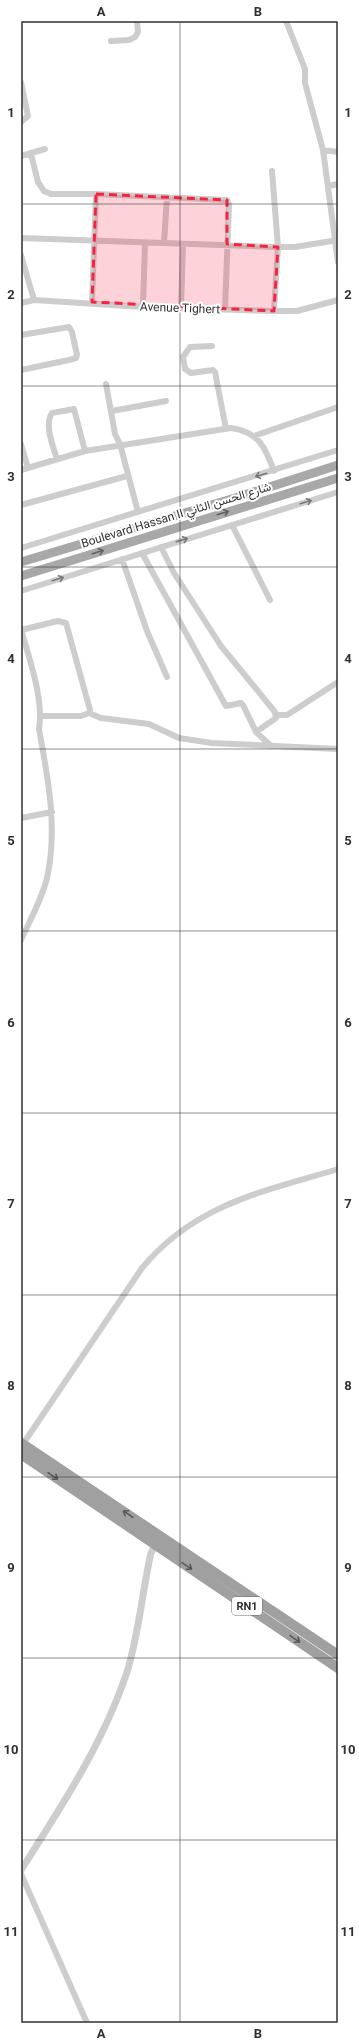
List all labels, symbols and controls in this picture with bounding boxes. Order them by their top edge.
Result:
text: A [97,4,106,19]
text: B [254,4,262,19]
text: 1 [7,105,15,120]
text: 1 [344,105,352,120]
text: 2 [7,287,15,302]
text: 2 [344,287,352,302]
street label: Avenue Tighert [140,300,220,316]
text: 3 [7,469,15,484]
text: 3 [344,469,352,484]
one-way arrow [254,472,267,479]
street label: Boulevard Hassan II شارع الحسن الثاني [79,479,273,553]
one-way arrow [300,498,313,505]
one-way arrow [216,509,228,517]
one-way arrow [176,536,189,543]
one-way arrow [92,548,105,555]
one-way arrow [52,575,65,582]
text: 4 [7,651,15,666]
text: 4 [344,651,352,666]
text: 5 [7,833,15,848]
text: 5 [344,833,352,848]
text: 6 [7,1015,15,1030]
text: 6 [344,1015,352,1030]
text: 7 [7,1196,15,1211]
text: 7 [344,1196,352,1211]
text: 8 [7,1378,15,1393]
text: 8 [344,1378,352,1393]
one-way arrow [48,1472,59,1480]
one-way arrow [123,1510,134,1518]
text: 9 [7,1560,15,1575]
text: 9 [344,1560,352,1575]
one-way arrow [182,1562,193,1570]
road number: RN1 [232,1597,262,1615]
one-way arrow [289,1635,300,1643]
text: 10 [4,1742,18,1757]
text: 10 [341,1742,355,1757]
text: 11 [4,1924,18,1939]
text: 11 [341,1924,355,1939]
text: A [97,2026,106,2041]
text: B [254,2026,262,2041]

